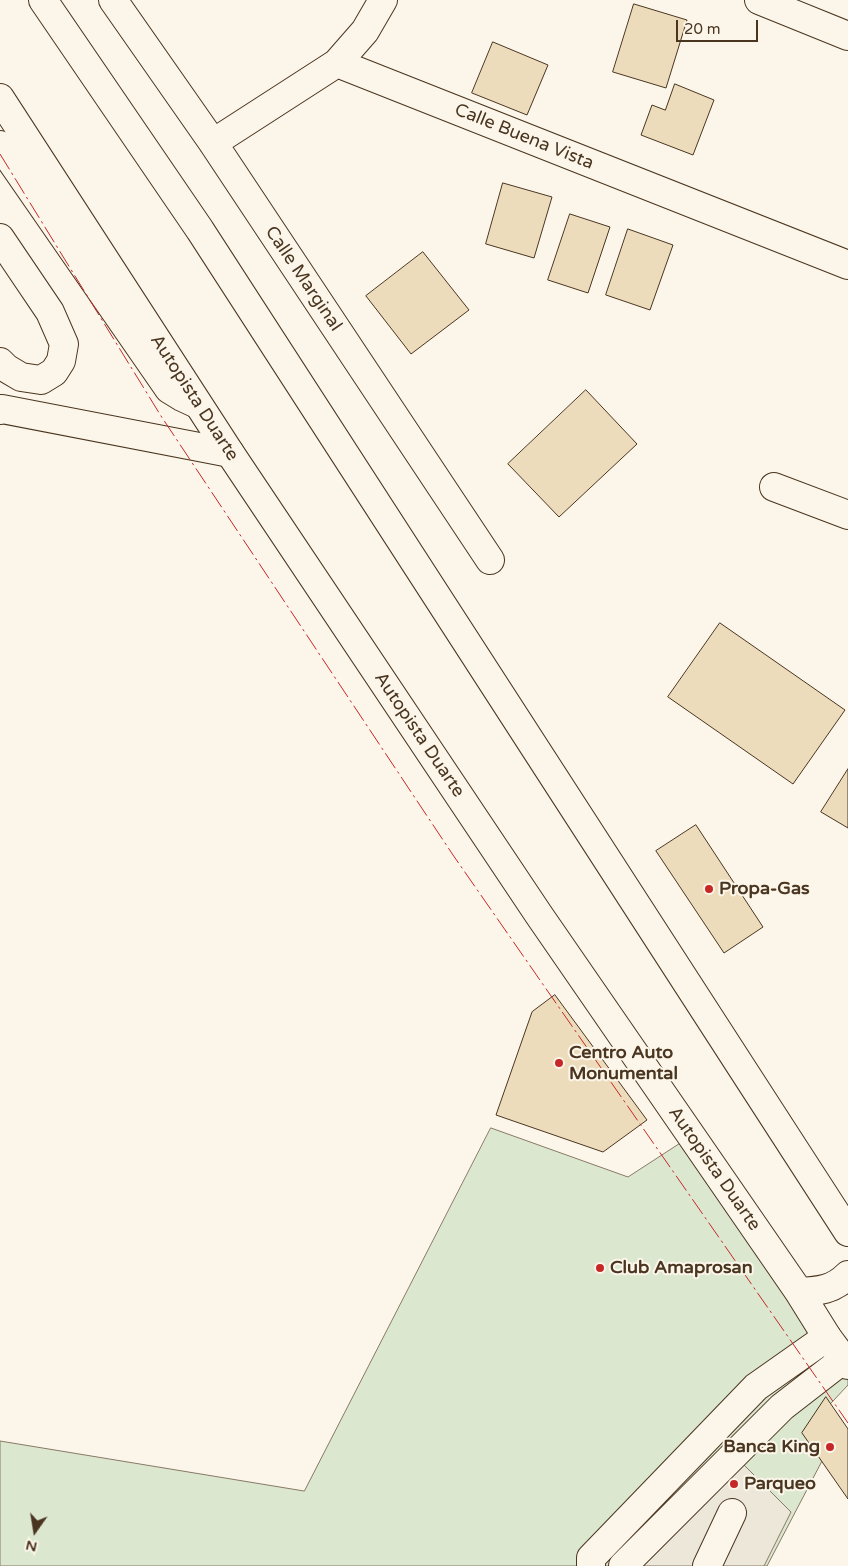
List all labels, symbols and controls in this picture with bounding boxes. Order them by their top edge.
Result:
scale bar [678,10,760,42]
text: 20 m [684,20,721,38]
street label: Calle Buena Vista [451,99,597,175]
street label: Calle Marginal [260,222,346,336]
street label: Autopista Duarte [145,331,243,465]
street label: Autopista Duarte [369,668,469,802]
place label: Propa-Gas [719,878,810,900]
marker: Propa-Gas [703,883,715,895]
place label: Centro Auto Monumental [569,1042,678,1084]
marker: Centro Auto Monumental [553,1057,565,1069]
street label: Autopista Duarte [663,1103,765,1235]
place label: Club Amaprosan [610,1257,753,1279]
marker: Club Amaprosan [594,1262,606,1274]
place label: Banca King [723,1436,820,1458]
marker: Banca King [824,1441,836,1453]
place label: Parqueo [744,1473,816,1495]
marker: Parqueo [728,1478,740,1490]
north arrow [10,1506,60,1556]
text: N [24,1537,39,1556]

